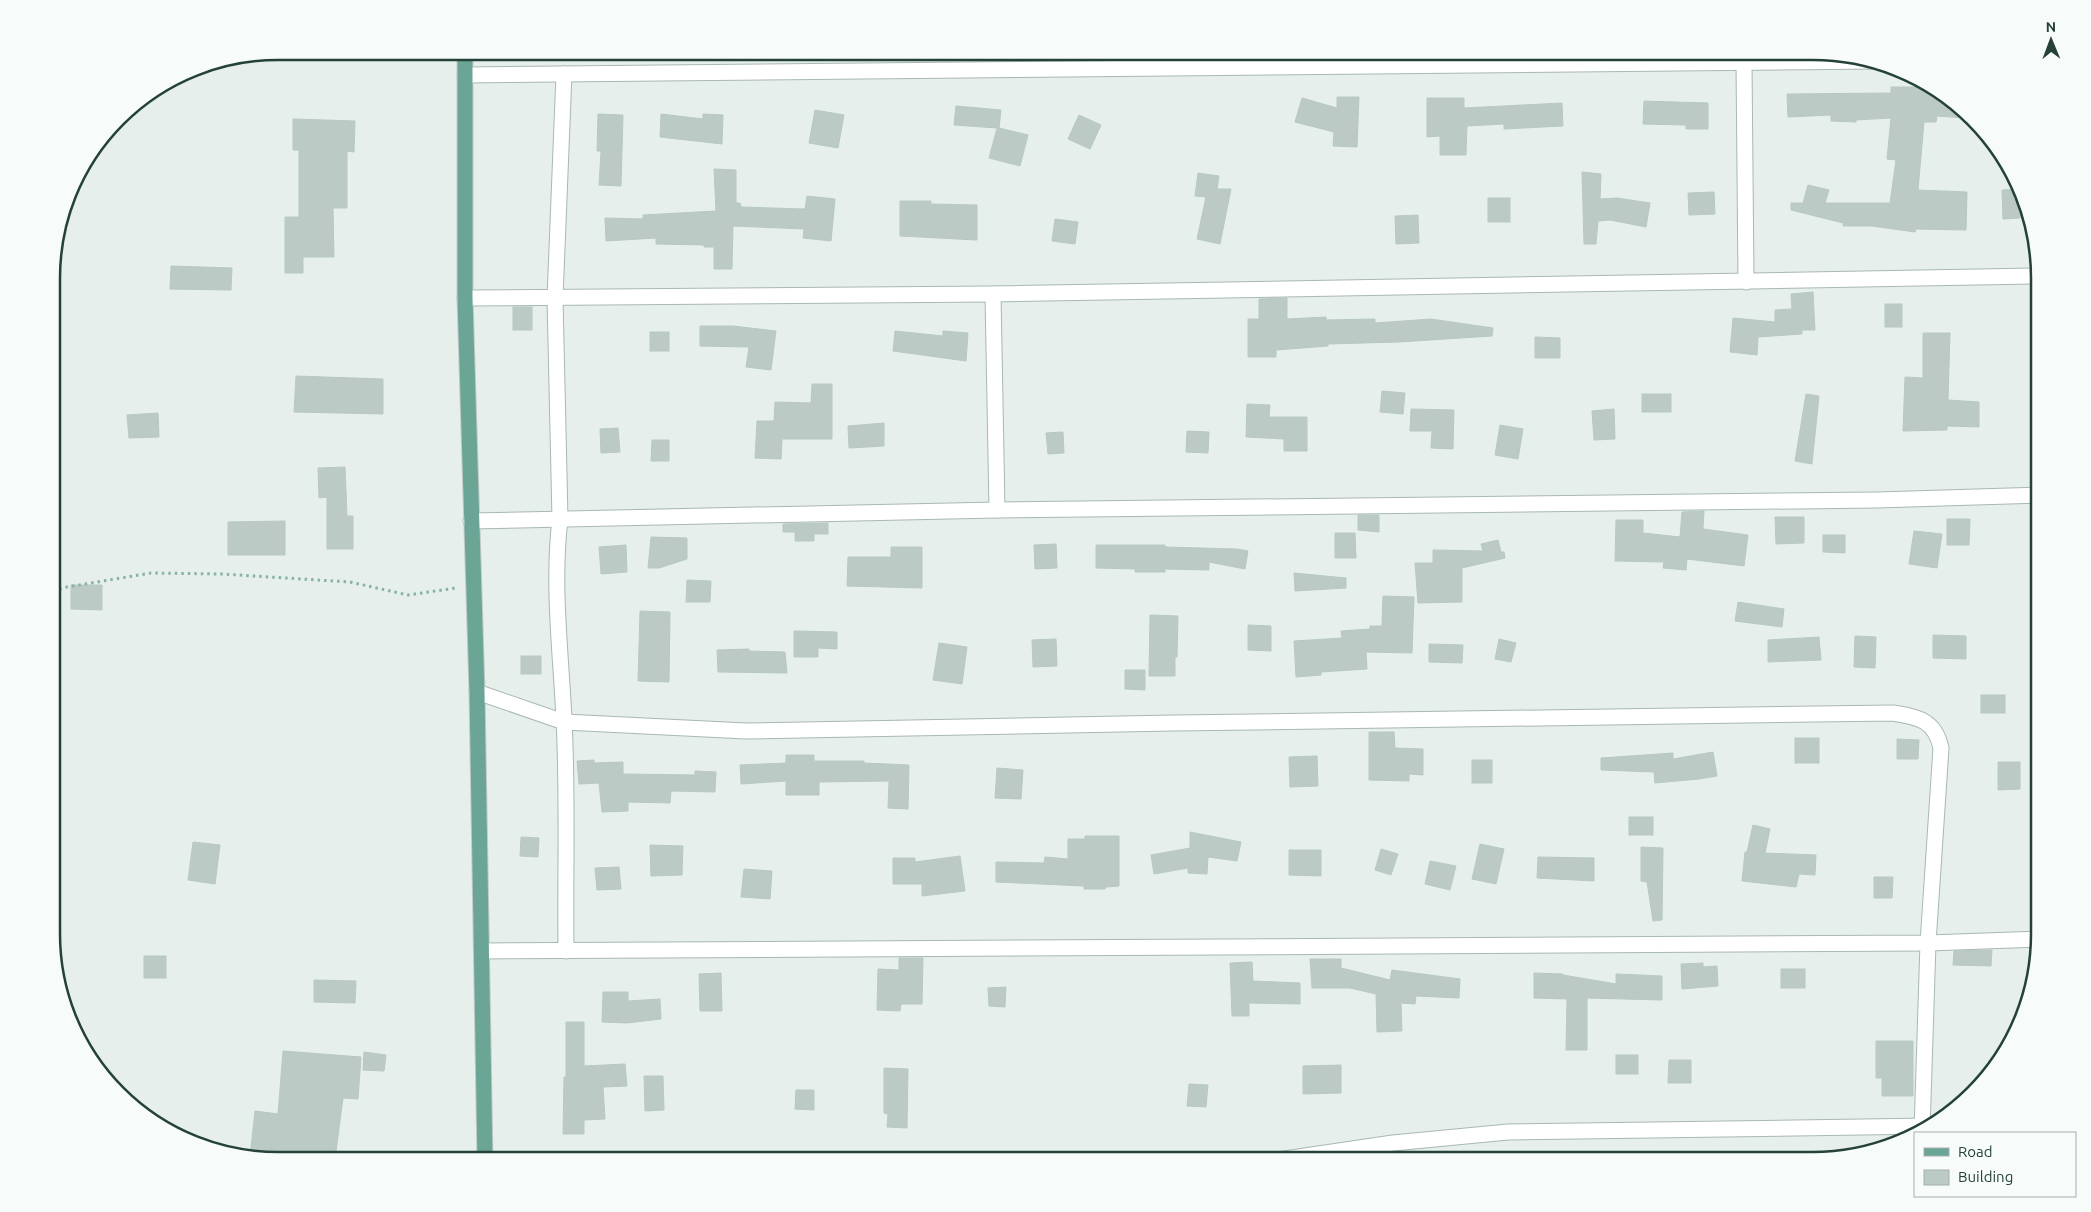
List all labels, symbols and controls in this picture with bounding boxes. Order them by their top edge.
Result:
north arrow [2026,15,2076,65]
text: N [2045,19,2056,35]
legend [1914,1132,2076,1197]
text: Road [1958,1143,1993,1160]
text: Building [1958,1168,2013,1185]

